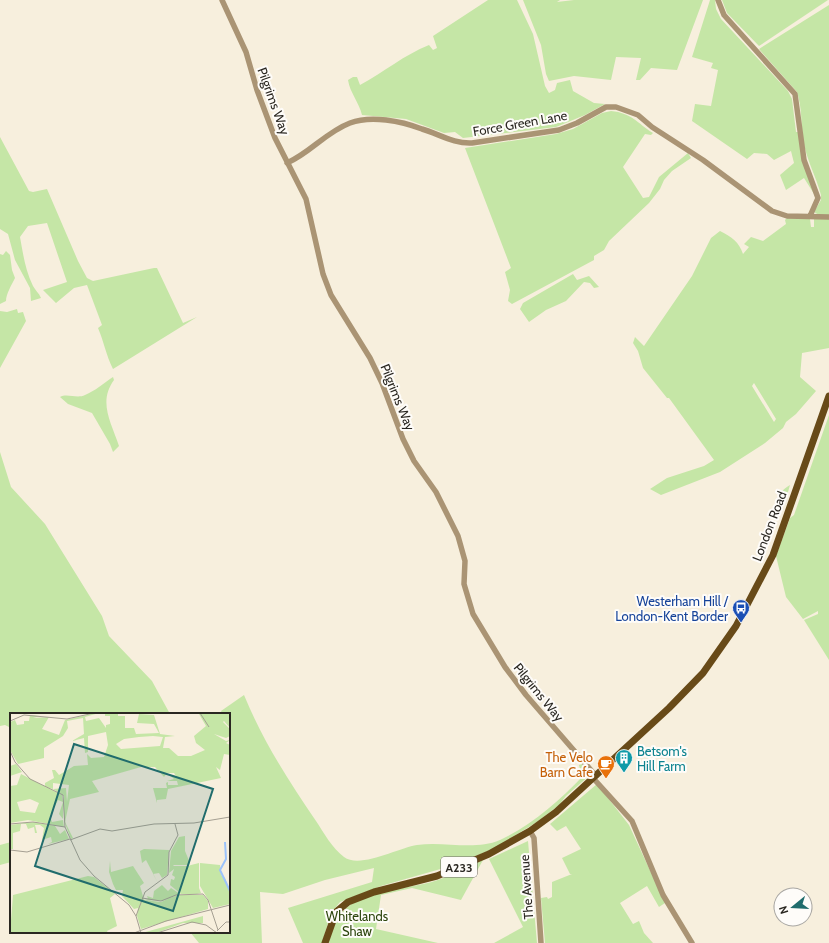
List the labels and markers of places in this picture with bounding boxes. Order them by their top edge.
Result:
place label: Westerham Hill / London-Kent Border [615,593,729,624]
bus stop icon: Westerham Hill / London-Kent Border [731,598,751,623]
place label: Betsom's Hill Farm [637,743,688,774]
building icon: Betsom's Hill Farm [614,748,634,773]
place label: The Velo Barn Cafe [540,749,593,780]
cafe icon: The Velo Barn Cafe [596,754,616,779]

